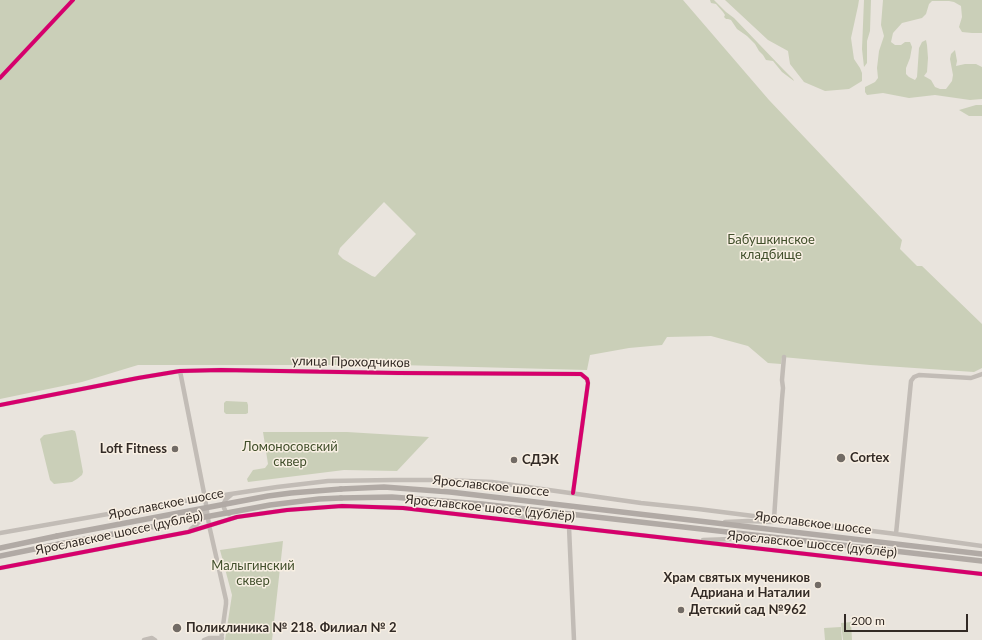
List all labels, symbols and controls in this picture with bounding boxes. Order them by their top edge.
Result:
park label: Бабушкинское кладбище [727,232,815,263]
street label: улица Проходчиков [292,353,410,371]
park label: Ломоносовский сквер [242,439,338,470]
place label: Loft Fitness [100,441,167,457]
marker: Loft Fitness [170,444,180,454]
place label: Cortex [850,450,889,466]
place label: СДЭК [522,452,559,468]
marker: Cortex [835,452,847,464]
marker: СДЭК [509,455,519,465]
street label: Ярославское шоссе [432,472,550,500]
street label: Ярославское шоссе [107,485,225,523]
street label: Ярославское шоссе (дублёр) [404,491,576,525]
street label: Ярославское шоссе (дублёр) [34,508,204,558]
street label: Ярославское шоссе [754,508,872,538]
street label: Ярославское шоссе (дублёр) [726,527,898,561]
park label: Малыгинский сквер [211,558,295,589]
place label: Храм святых мучеников Адриана и Наталии [664,570,810,601]
marker: Храм святых мучеников Адриана и Наталии [813,580,823,590]
place label: Детский сад №962 [689,602,806,618]
marker: Детский сад №962 [676,605,686,615]
scale bar [846,606,970,632]
text: 200 m [851,613,885,628]
place label: Поликлиника № 218. Филиал № 2 [186,620,396,636]
marker: Поликлиника № 218. Филиал № 2 [171,622,183,634]

